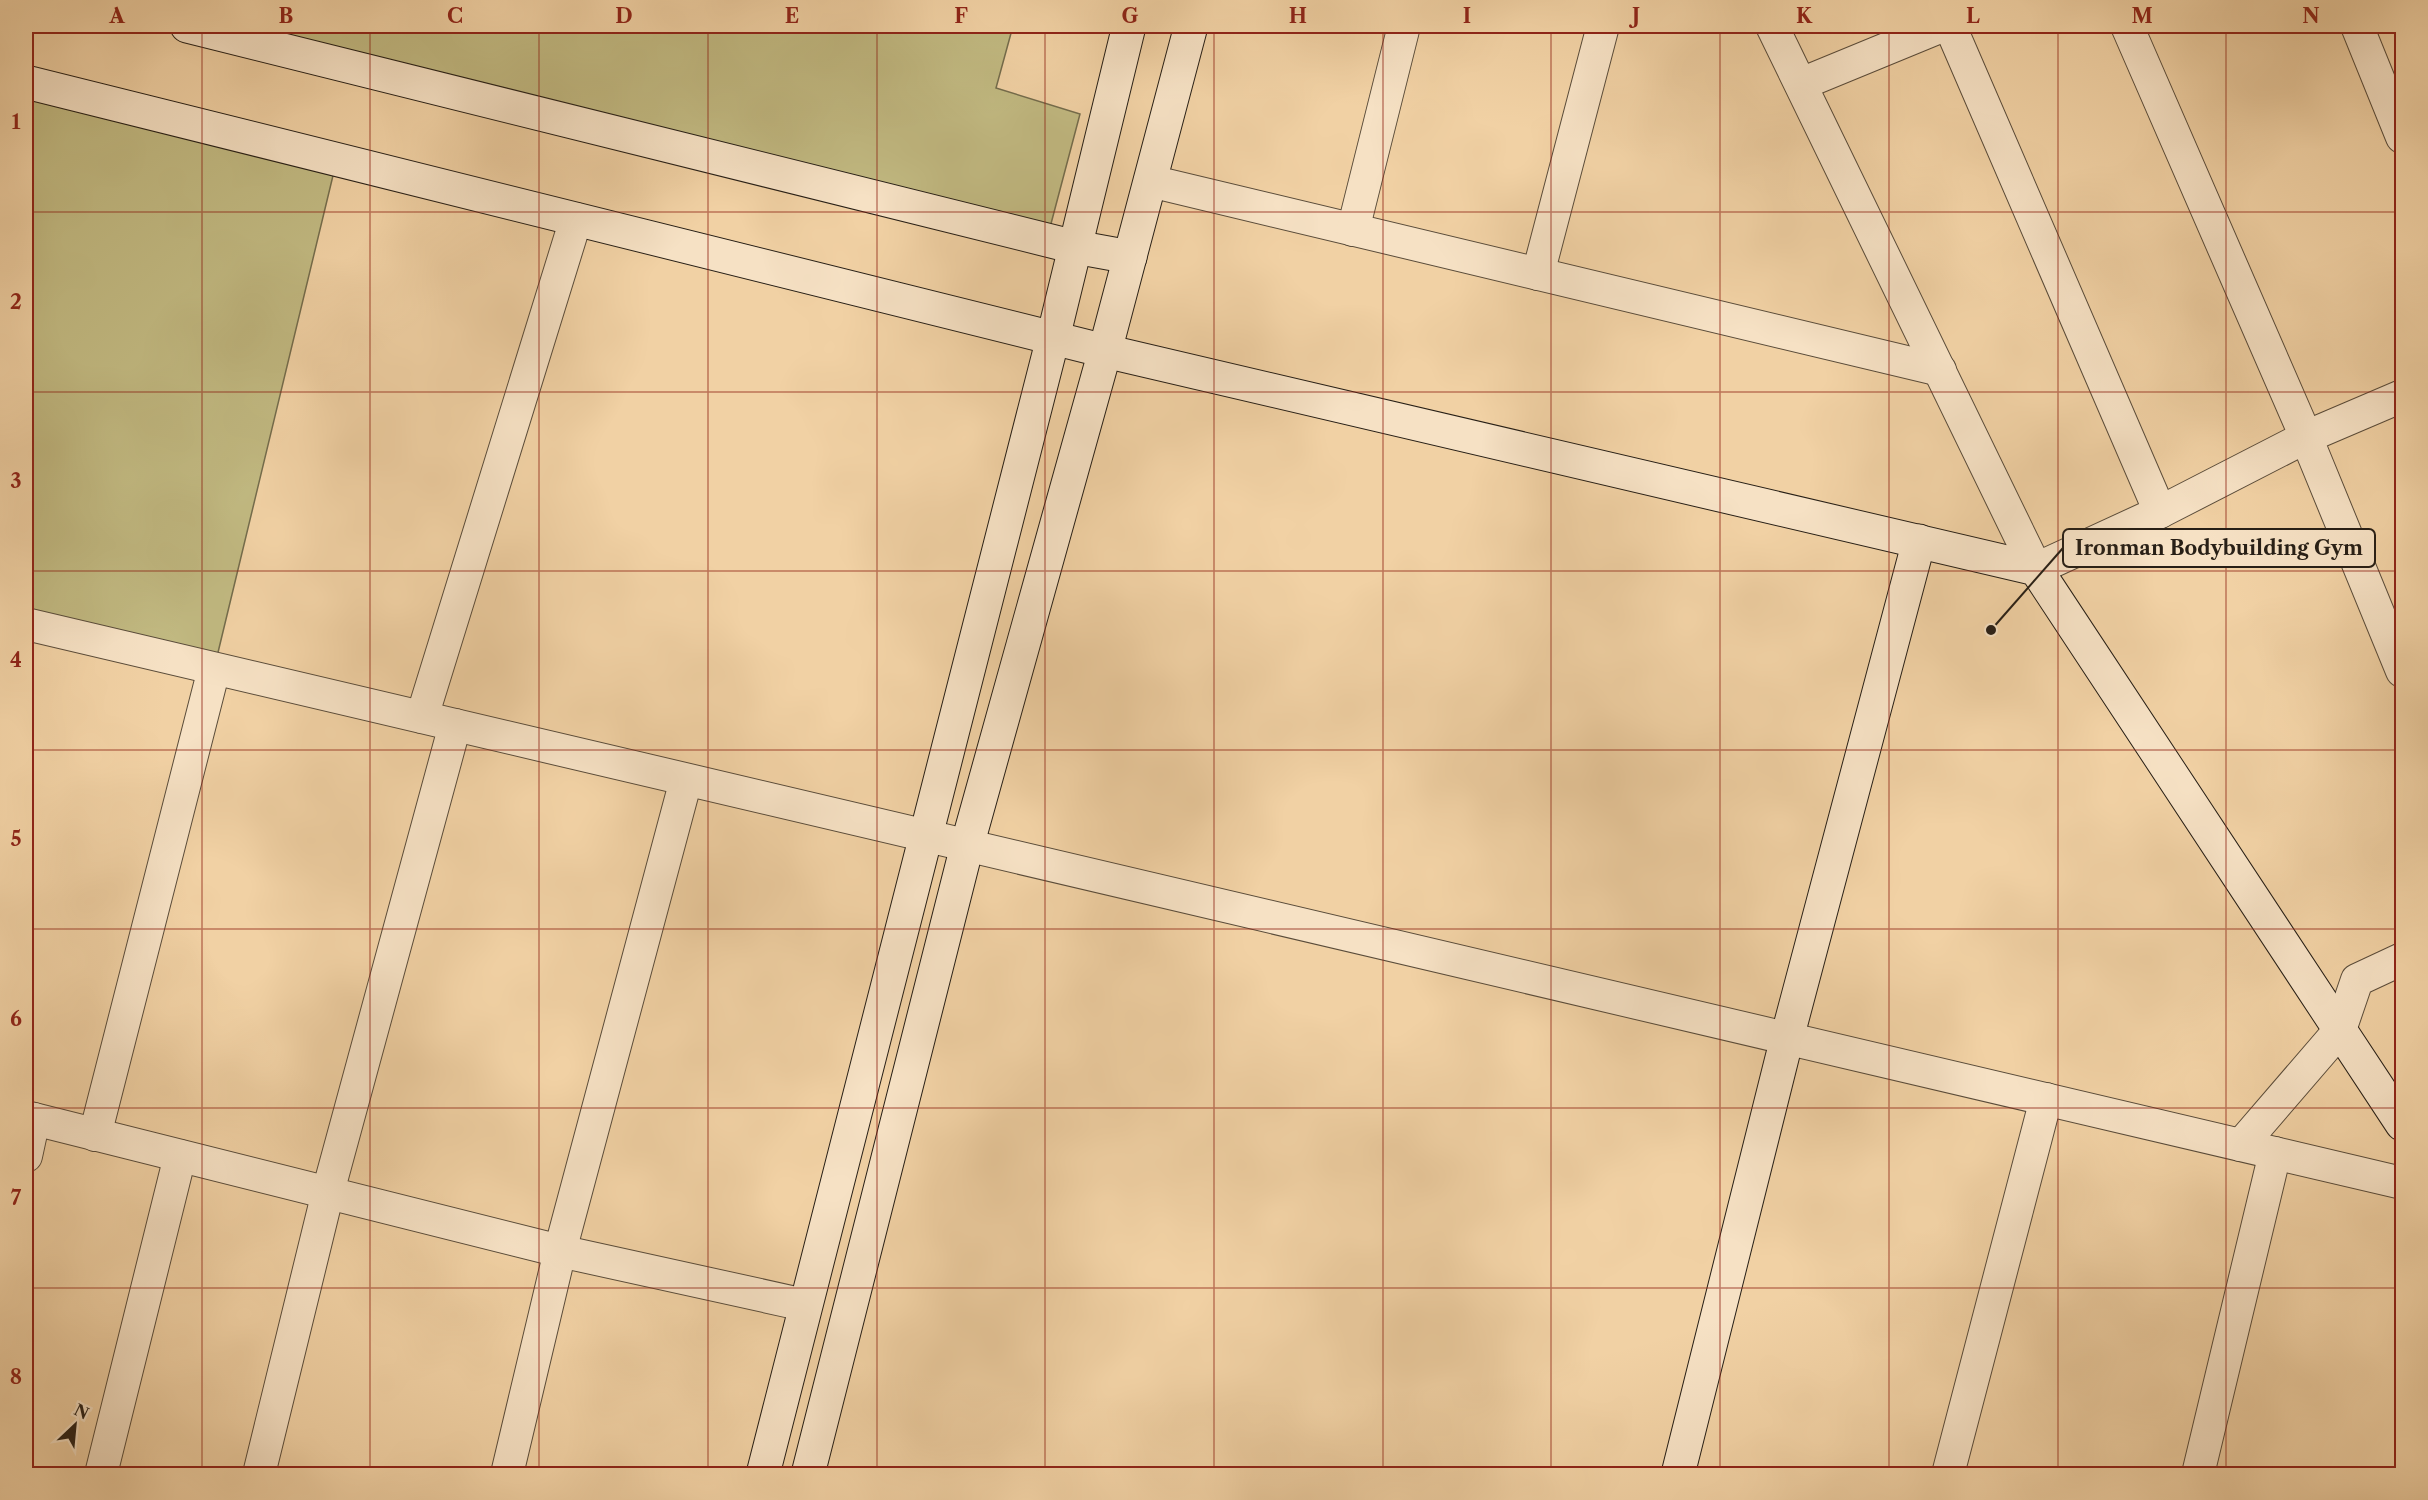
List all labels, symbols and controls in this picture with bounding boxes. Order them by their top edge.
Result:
text: A [108,4,125,28]
text: B [279,4,294,28]
text: C [447,4,463,28]
text: D [615,4,633,28]
text: E [785,4,799,28]
text: F [954,4,968,28]
text: G [1122,4,1139,28]
text: H [1289,4,1307,28]
text: I [1463,4,1471,28]
text: J [1628,4,1640,28]
text: K [1796,4,1813,28]
text: L [1966,4,1980,28]
text: M [2131,4,2153,28]
text: N [2302,4,2320,28]
text: 1 [12,110,21,134]
text: 2 [10,290,22,314]
text: 3 [10,469,22,493]
callout: Ironman Bodybuilding Gym [2063,529,2375,567]
text: Ironman Bodybuilding Gym [2075,536,2363,560]
text: 4 [10,648,22,672]
text: 5 [10,827,22,851]
text: 6 [10,1007,22,1031]
text: 7 [11,1186,22,1210]
text: 8 [10,1365,22,1389]
north arrow [45,1395,105,1455]
text: N [71,1399,92,1424]

